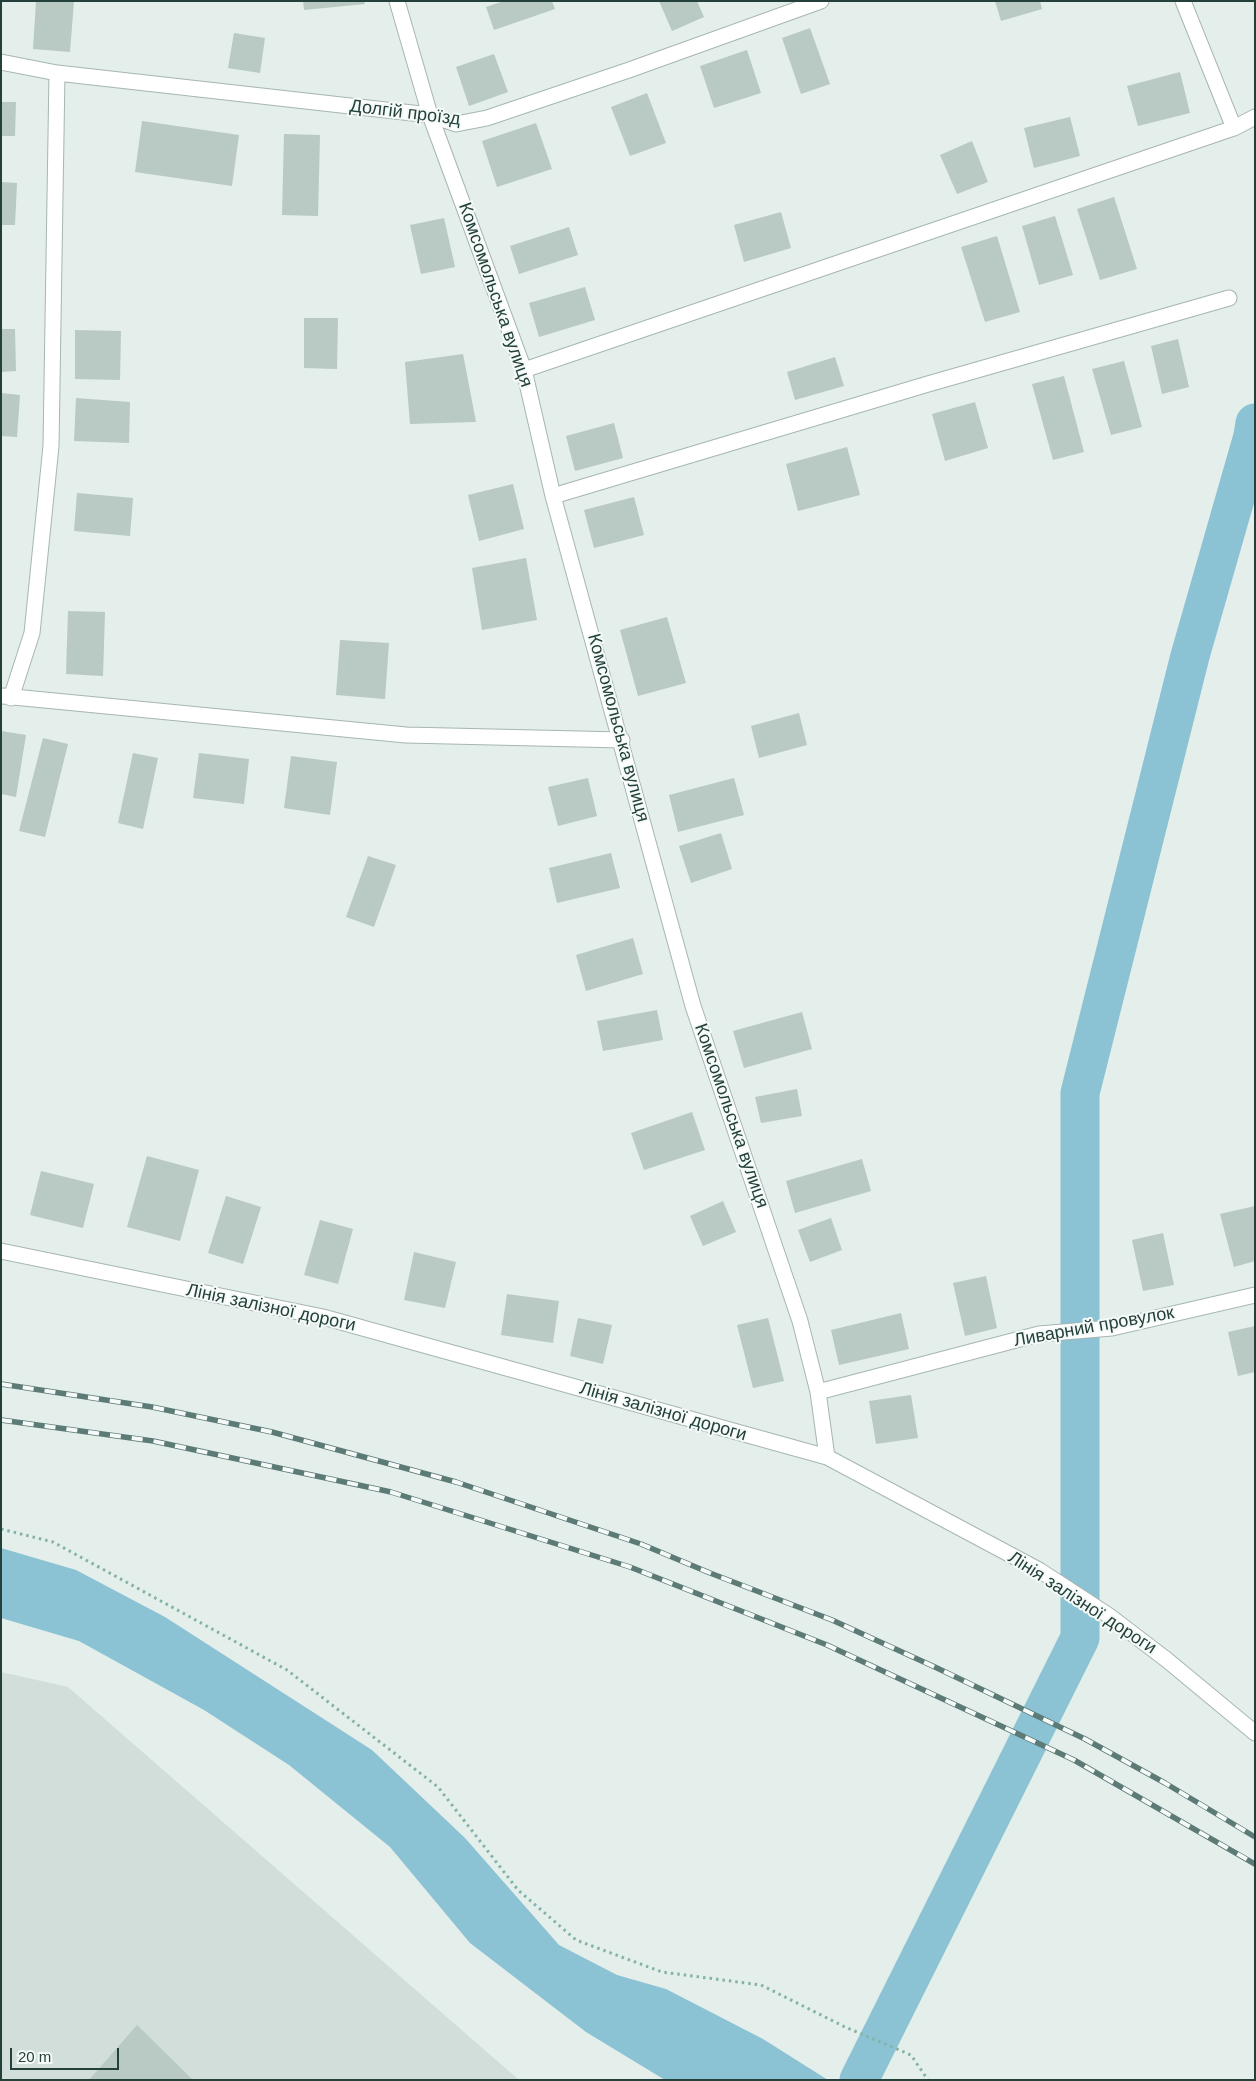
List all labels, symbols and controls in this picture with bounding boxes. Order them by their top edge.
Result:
street label: Долгій проїзд [348,96,462,130]
street label: Комсомольська вулиця [453,200,537,390]
street label: Комсомольська вулиця [582,632,654,824]
street label: Комсомольська вулиця [689,1021,773,1211]
street label: Лінія залізної дороги [184,1279,358,1337]
street label: Ливарний провулок [1012,1302,1176,1352]
street label: Лінія залізної дороги [577,1378,749,1446]
street label: Лінія залізної дороги [1004,1547,1160,1659]
scale bar [12,2038,121,2070]
text: 20 m [18,2048,51,2065]

